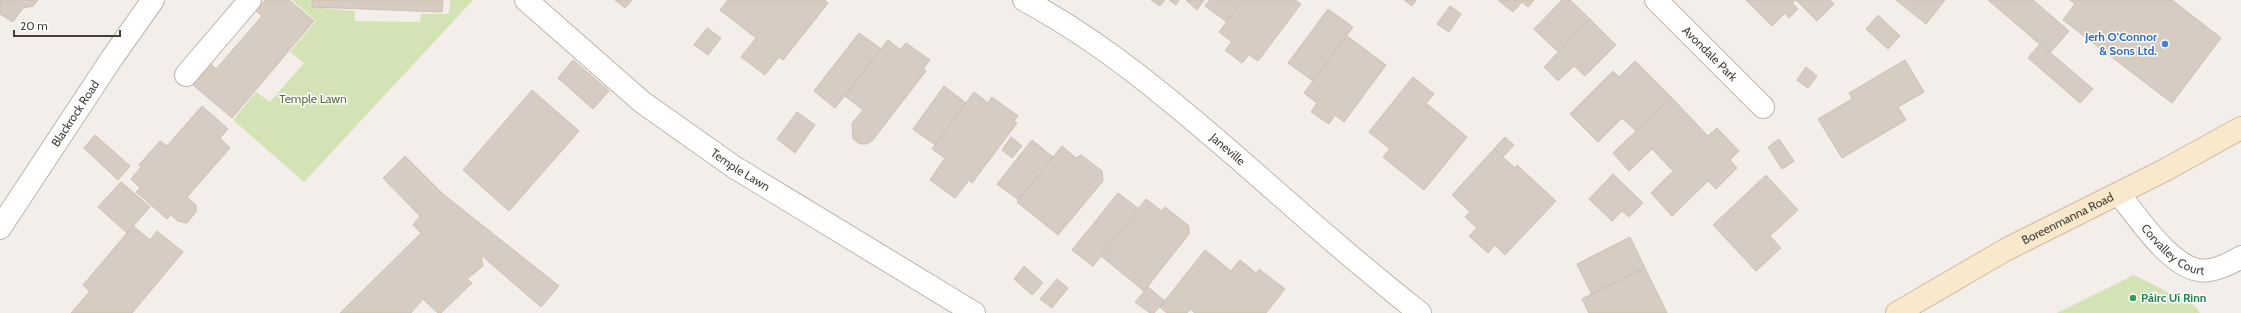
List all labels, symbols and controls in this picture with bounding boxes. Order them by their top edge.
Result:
scale bar [14,12,120,38]
text: 20 m [20,18,48,33]
street label: Avondale Park [1679,23,1741,85]
place label: Jerh O'Connor & Sons Ltd. [2084,29,2157,58]
marker: Jerh O'Connor & Sons Ltd. [2160,39,2170,49]
street label: Blackrock Road [48,77,102,149]
park label: Temple Lawn [279,91,347,106]
street label: Janeville [1207,129,1249,168]
street label: Temple Lawn [708,145,773,194]
street label: Boreenmanna Road [2019,189,2116,247]
street label: Corvalley Court [2138,221,2205,278]
place label: Páirc Uí Rinn [2141,290,2206,305]
marker: Páirc Uí Rinn [2128,293,2138,303]

